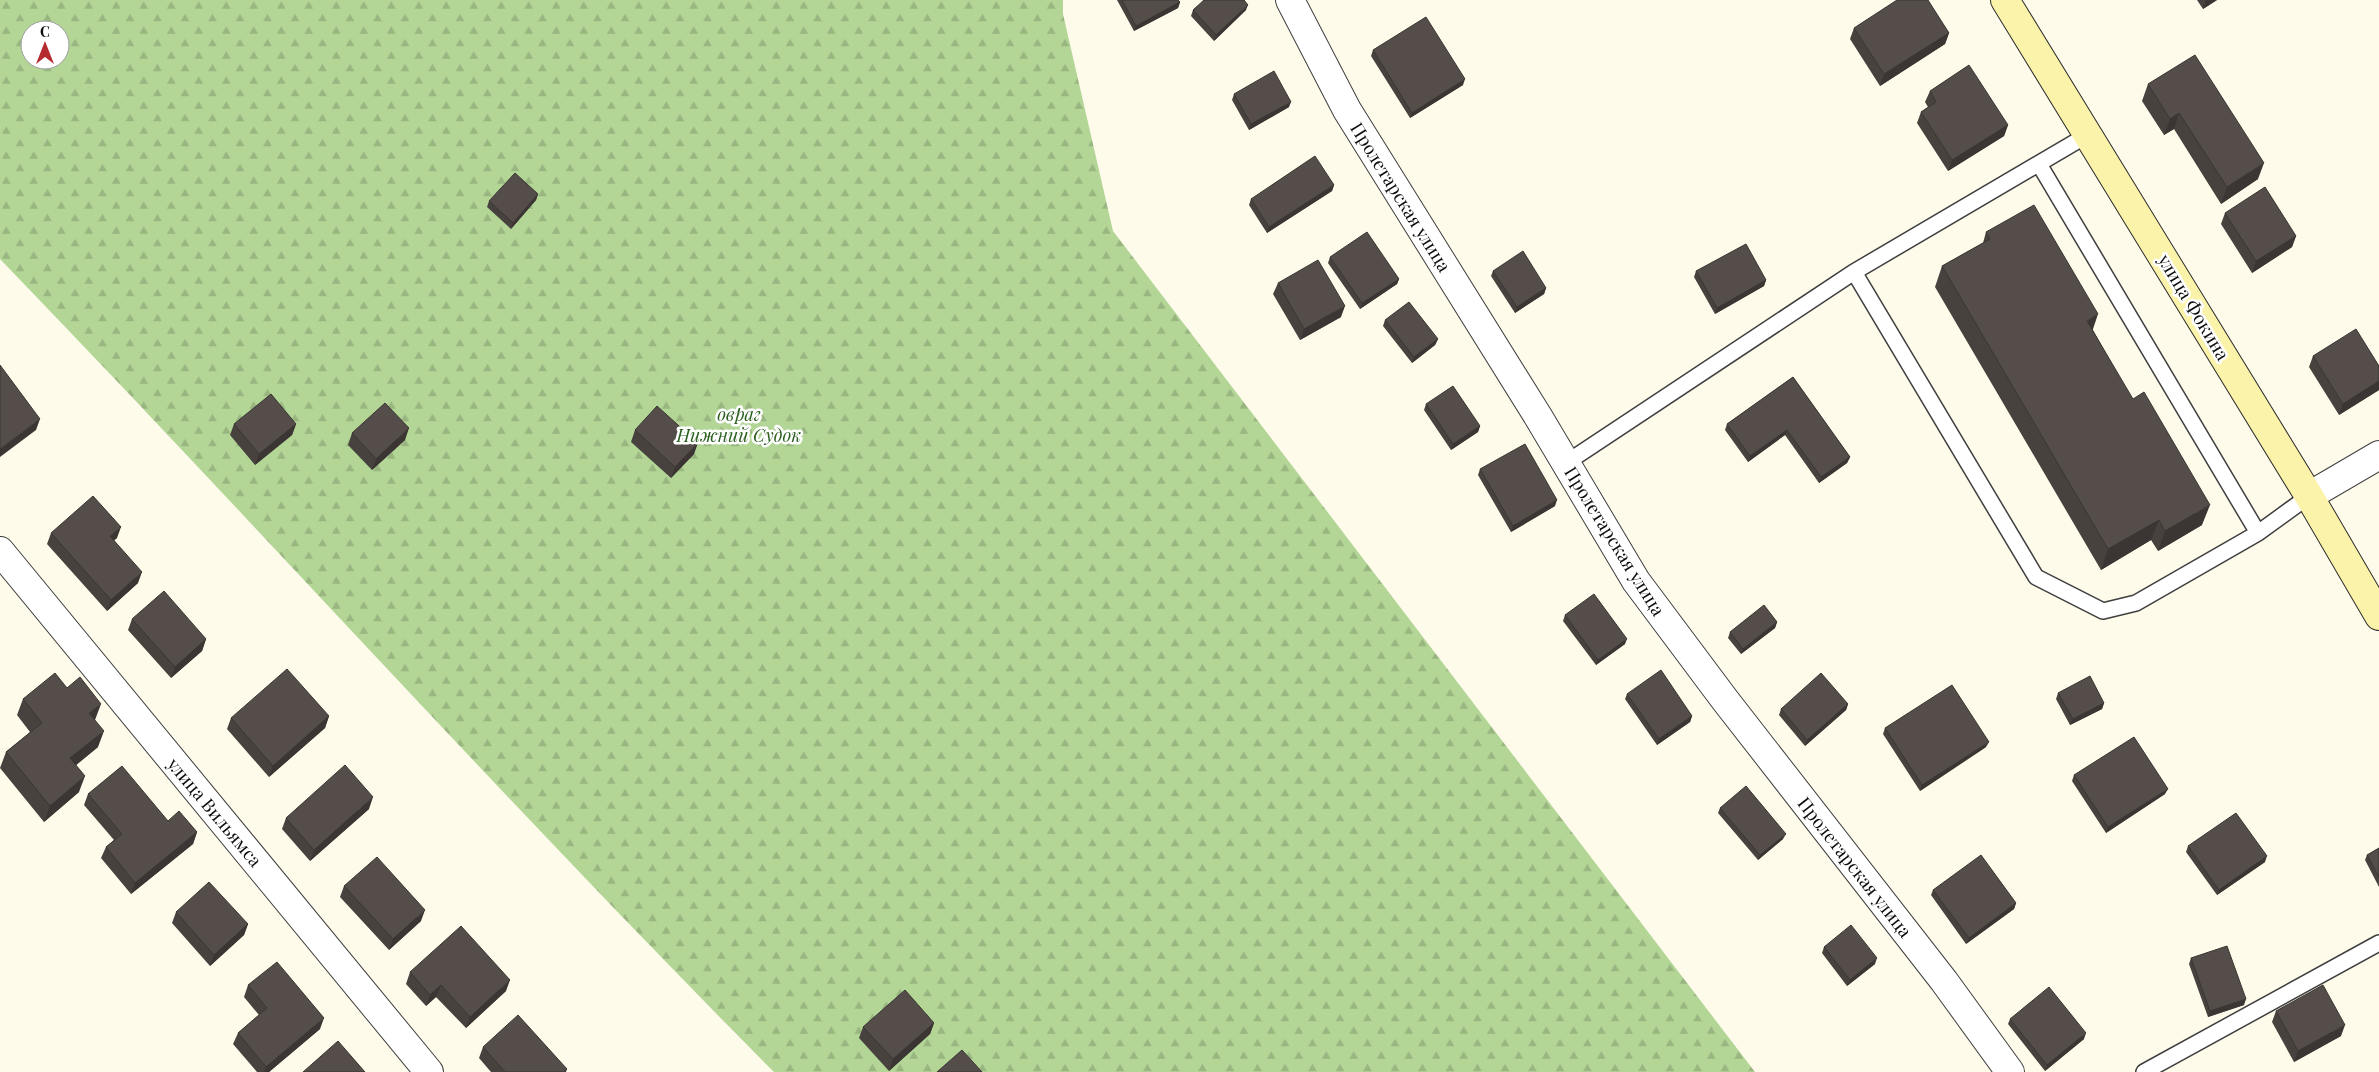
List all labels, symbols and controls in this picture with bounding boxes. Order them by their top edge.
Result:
north arrow [20,20,70,70]
text: С [40,22,50,41]
street label: Пролетарская улица [1345,118,1457,276]
street label: улица Фокина [2152,249,2235,365]
park label: овраг Нижний Судок [676,402,801,447]
street label: Пролетарская улица [1559,462,1671,620]
street label: улица Вильямса [162,752,268,872]
street label: Пролетарская улица [1793,792,1917,942]

